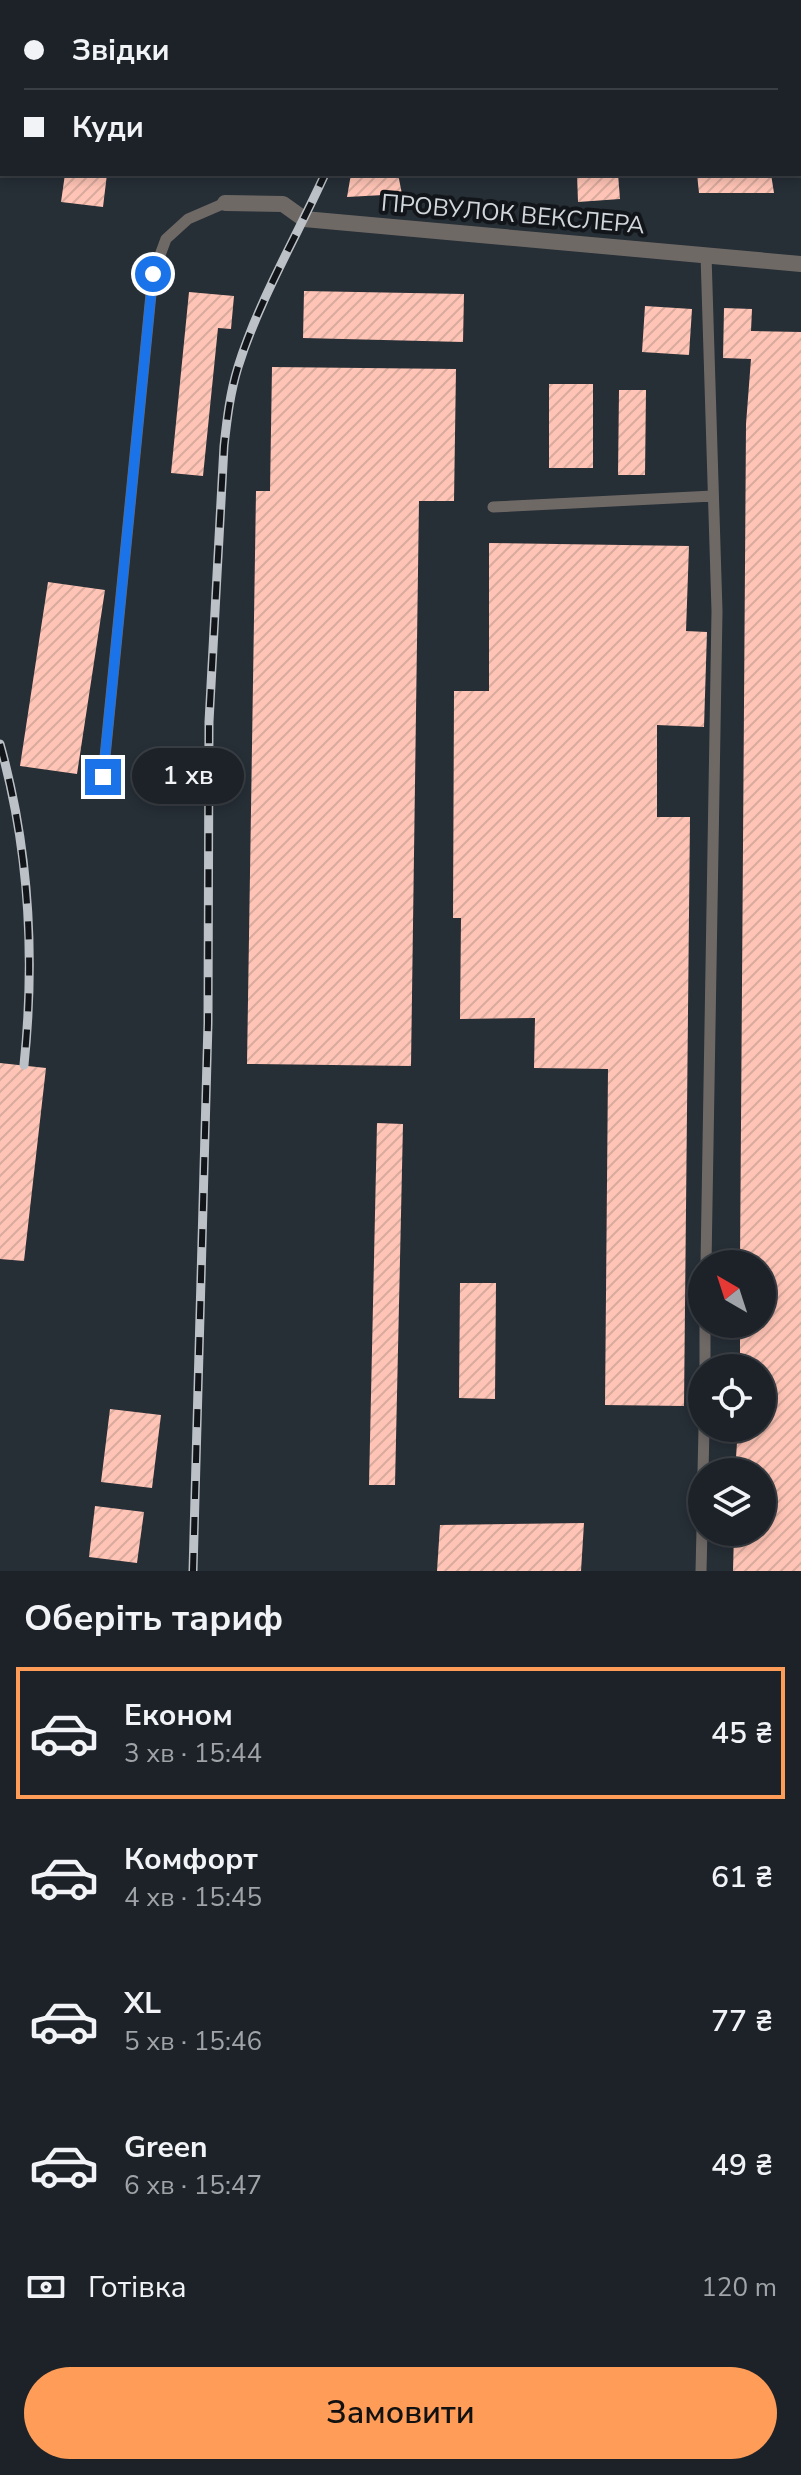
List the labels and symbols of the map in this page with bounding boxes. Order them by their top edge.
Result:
street label: ПРОВУЛОК ВЕКСЛЕРА [380,187,647,242]
route start [135,256,171,292]
callout: 1 хв [131,749,243,805]
route end [85,759,121,795]
north arrow [688,1250,776,1338]

